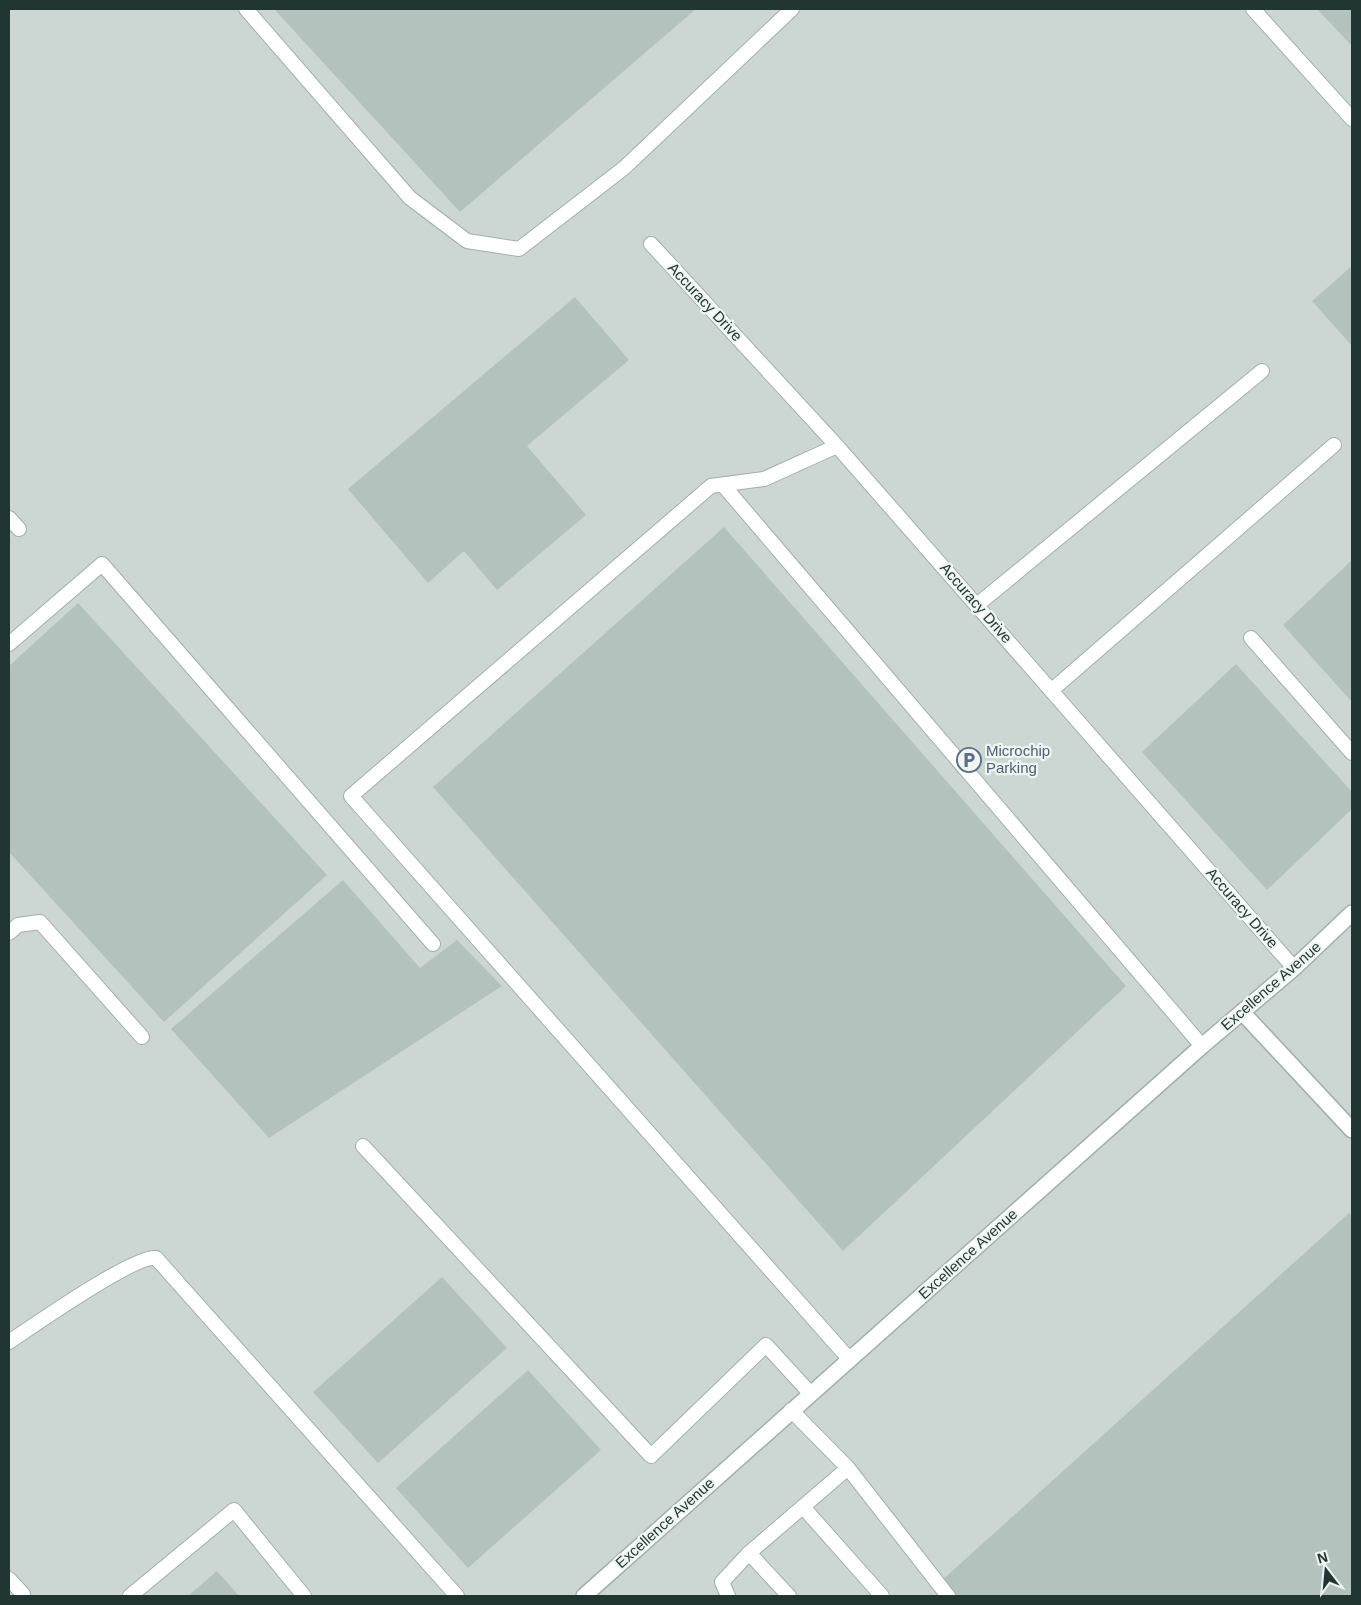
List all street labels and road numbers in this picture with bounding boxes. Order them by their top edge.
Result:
street label: Accuracy Drive [665,259,746,344]
street label: Accuracy Drive [937,559,1016,646]
street label: Accuracy Drive [1203,864,1282,951]
street label: Excellence Avenue [1217,938,1324,1034]
street label: Excellence Avenue [915,1205,1020,1302]
street label: Excellence Avenue [612,1474,717,1571]

